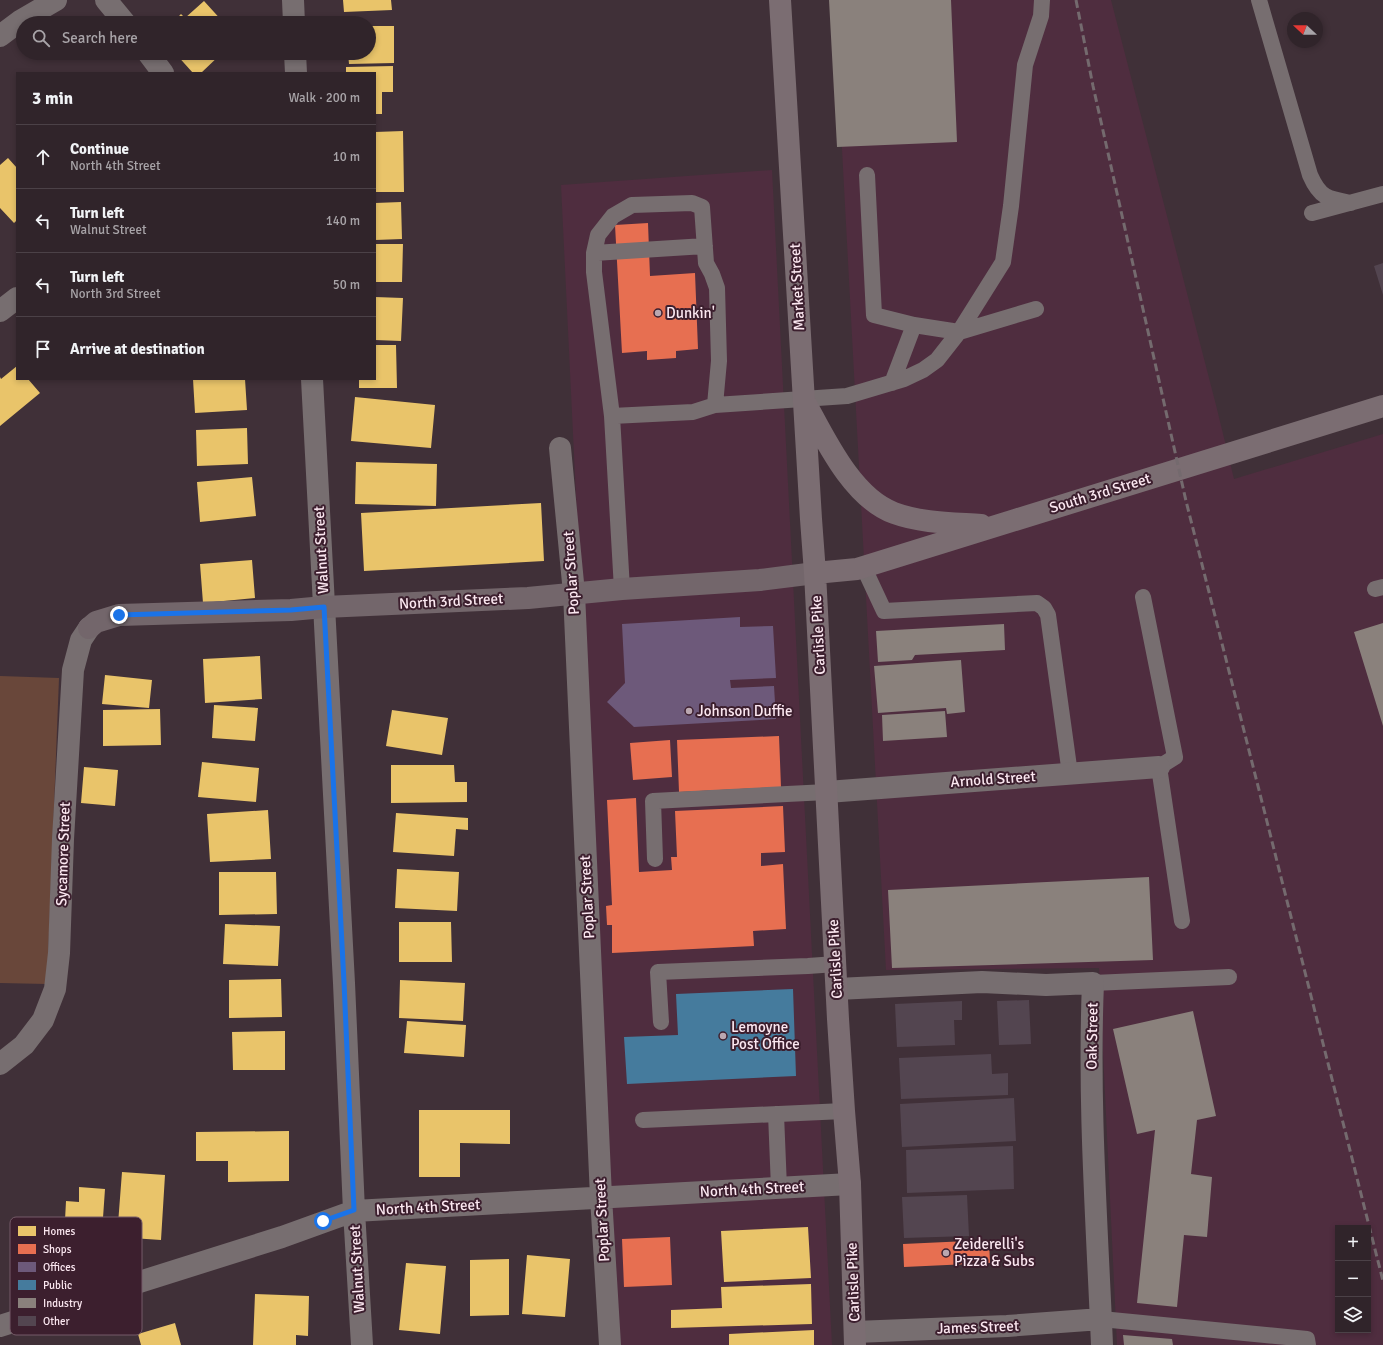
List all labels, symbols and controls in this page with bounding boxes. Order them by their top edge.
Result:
north arrow [1287,12,1323,48]
search box [16,16,376,60]
icon: search [30,27,52,49]
text: Search here [62,29,138,47]
text: 3 min [32,88,73,109]
text: Walk · 200 m [289,90,360,106]
text: Continue [70,140,129,158]
icon: ahead [32,146,54,168]
text: 10 m [333,149,360,165]
text: North 4th Street [70,158,161,174]
text: Turn left [70,204,124,222]
icon: left [32,210,54,232]
text: 140 m [326,213,360,229]
text: Walnut Street [70,222,146,238]
street label: Market Street [786,243,808,331]
text: Turn left [70,268,124,286]
icon: left [32,274,54,296]
text: 50 m [333,277,360,293]
text: North 3rd Street [70,286,160,302]
place label: Dunkin' [666,304,715,322]
marker: Dunkin' [653,308,663,318]
icon: arrive [32,338,54,360]
text: Arrive at destination [70,340,205,358]
street label: South 3rd Street [1047,469,1153,517]
street label: Walnut Street [310,505,332,595]
street label: Poplar Street [559,531,583,615]
street label: North 3rd Street [398,589,504,613]
street label: Carlisle Pike [807,595,829,675]
route end [110,606,128,624]
place label: Johnson Duffie [697,702,792,720]
marker: Johnson Duffie [684,706,694,716]
street label: Arnold Street [950,767,1036,791]
street label: Sycamore Street [52,802,74,906]
street label: Poplar Street [576,855,598,939]
street label: Carlisle Pike [824,919,846,999]
street label: Oak Street [1082,1002,1102,1070]
place label: Lemoyne Post Office [731,1018,800,1053]
marker: Lemoyne Post Office [718,1031,728,1041]
street label: North 4th Street [699,1177,805,1201]
street label: Poplar Street [591,1178,613,1262]
street label: North 4th Street [375,1195,481,1219]
route start [314,1212,332,1230]
legend [10,1217,142,1335]
street label: Walnut Street [346,1224,368,1314]
text: Homes [43,1225,75,1238]
map controls [1335,1225,1371,1333]
button: + [1335,1225,1371,1261]
place label: Zeiderelli's Pizza & Subs [954,1235,1035,1270]
street label: Carlisle Pike [843,1242,863,1322]
text: Shops [43,1243,72,1256]
marker: Zeiderelli's Pizza & Subs [941,1248,951,1258]
text: Offices [43,1261,76,1274]
button: − [1335,1261,1371,1297]
text: Public [43,1279,72,1292]
text: Industry [43,1297,83,1310]
button: layers [1335,1297,1371,1333]
text: Other [43,1315,70,1328]
street label: James Street [937,1317,1019,1337]

